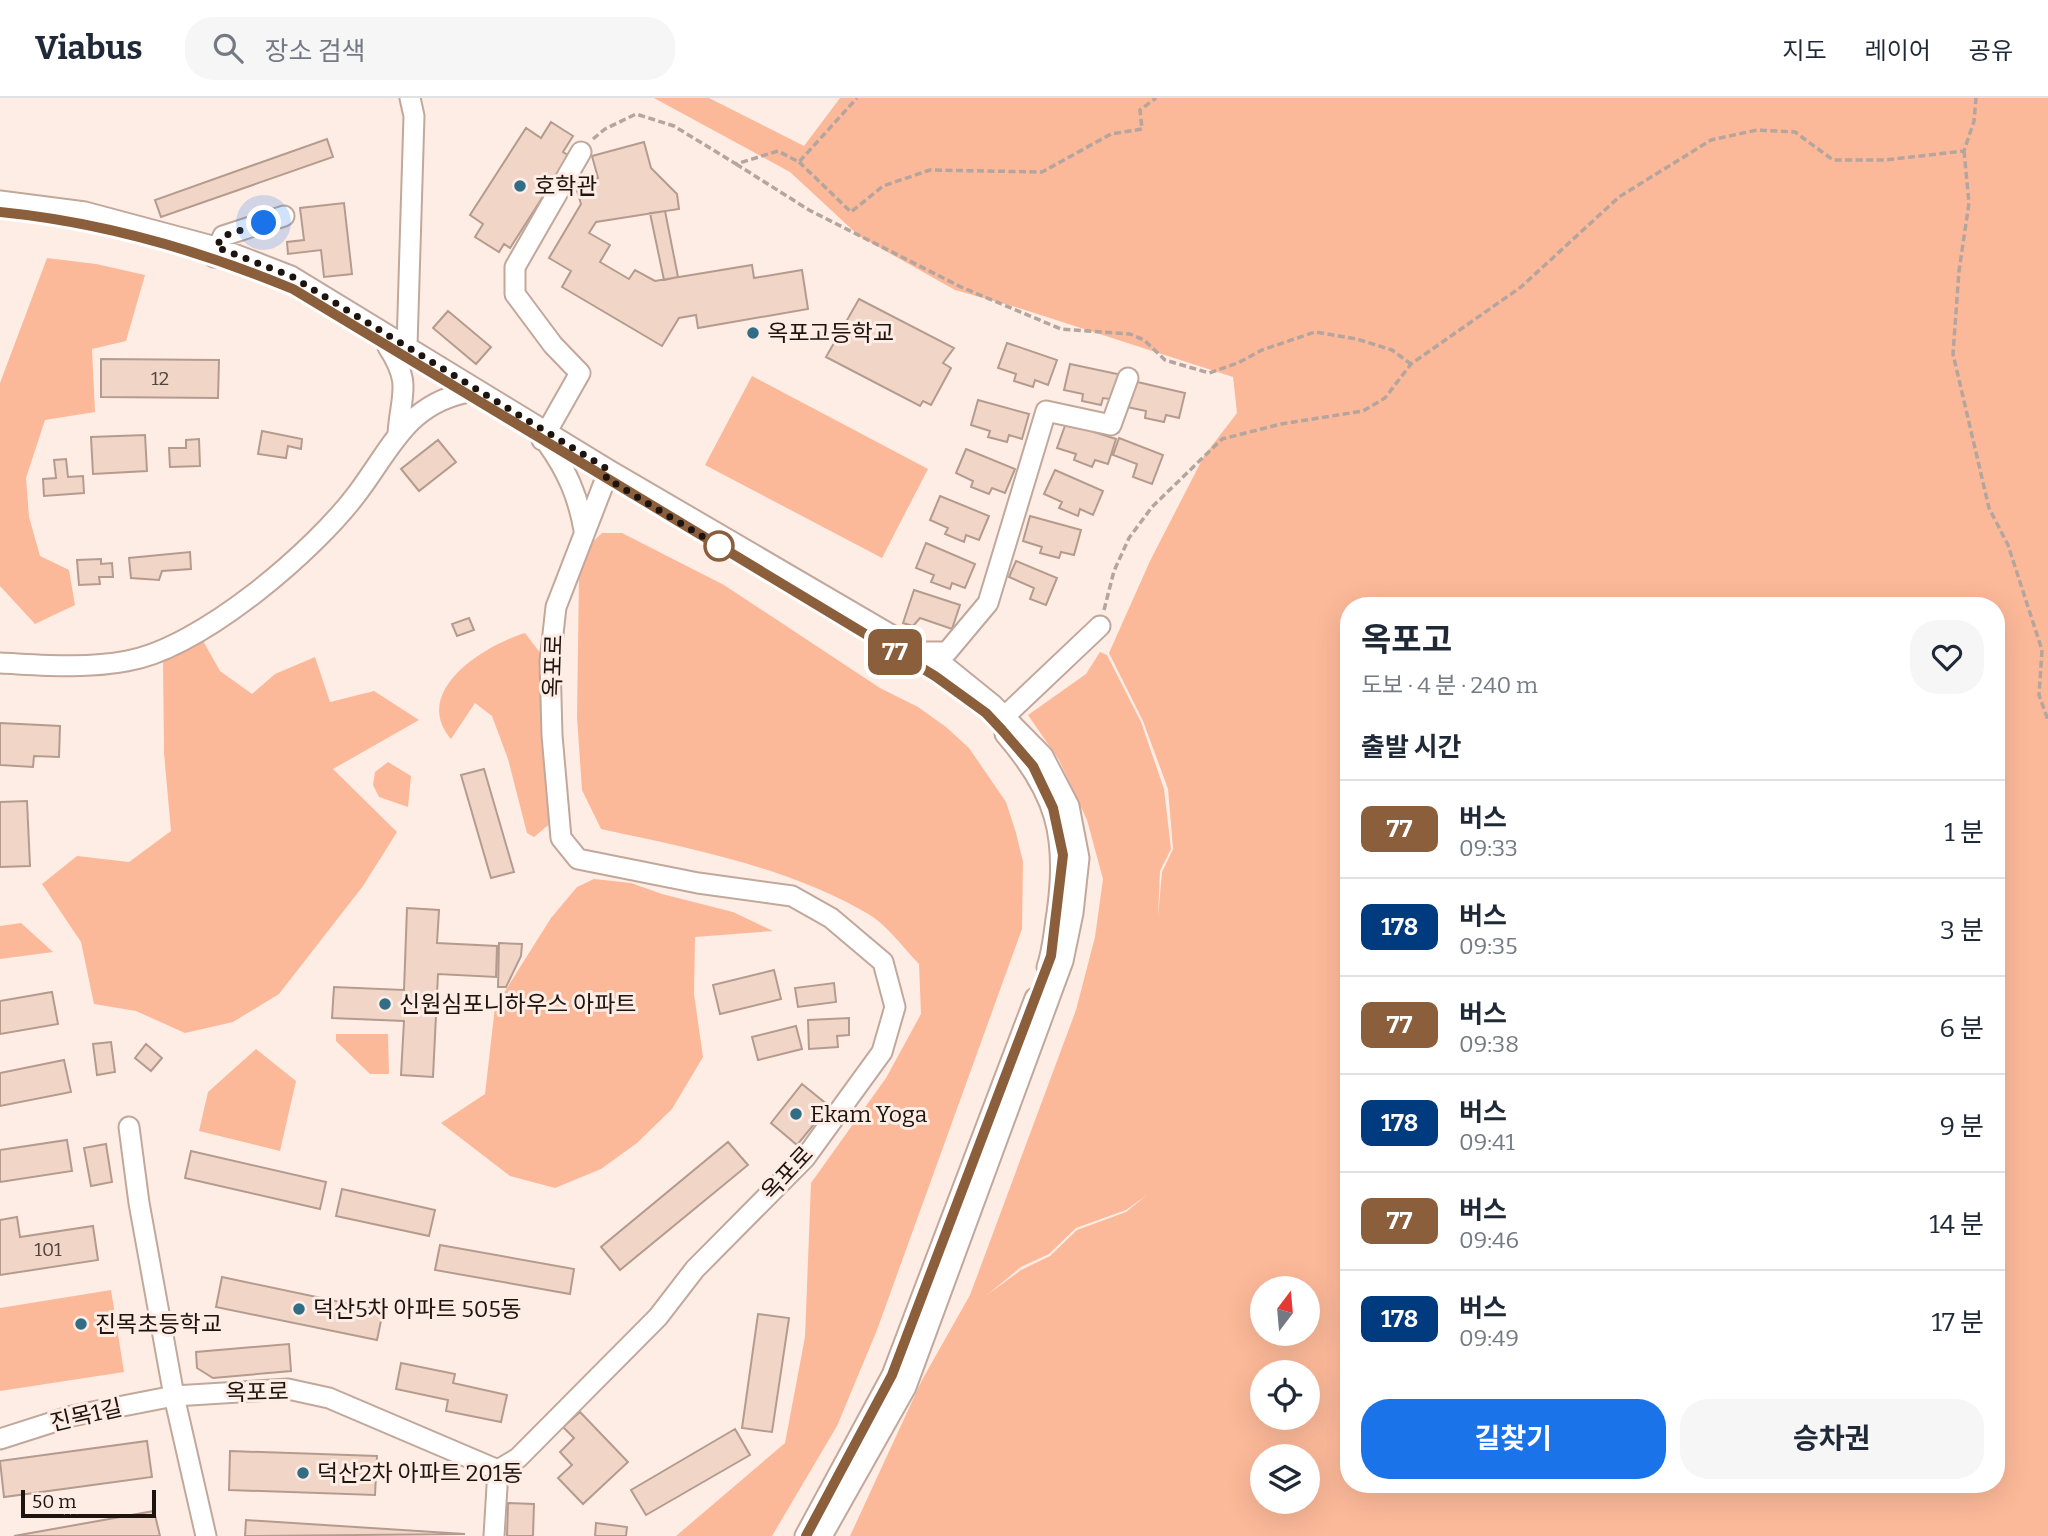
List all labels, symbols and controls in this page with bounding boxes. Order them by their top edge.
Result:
search box [185,17,675,80]
text: Viabus [35,28,143,68]
icon: search [209,29,247,67]
text: 장소 검색 [265,36,365,67]
text: 지도 [1782,37,1827,65]
text: 레이어 [1865,37,1931,65]
text: 공유 [1969,37,2013,65]
place label: 호학관 [534,172,597,200]
marker: 호학관 [512,178,528,194]
your location [246,205,281,240]
place label: 옥포고등학교 [767,319,894,347]
marker: 옥포고등학교 [745,325,761,341]
house number: 12 [151,367,169,390]
unlabelled marker [704,531,734,561]
text: 옥포고 [1361,620,1452,660]
button: heart [1910,620,1984,694]
line badge: 77 [864,629,926,675]
street label: 옥포로 [538,634,568,698]
text: 77 [882,638,908,666]
text: 도보 · 4 분 · 240 m [1361,671,1538,699]
text: 출발 시간 [1361,732,1461,763]
text: 버스 [1459,803,1507,834]
text: 77 [1387,815,1412,843]
text: 1 분 [1944,817,1984,848]
text: 09:33 [1459,834,1518,862]
text: 버스 [1459,901,1507,932]
text: 178 [1381,913,1418,941]
text: 3 분 [1940,915,1984,946]
text: 09:35 [1459,932,1517,960]
place label: 신원심포니하우스 아파트 [399,990,636,1018]
marker: 신원심포니하우스 아파트 [377,996,393,1012]
text: 버스 [1459,999,1507,1030]
text: 77 [1387,1011,1412,1039]
text: 6 분 [1940,1013,1984,1044]
text: 09:38 [1459,1030,1519,1058]
text: 버스 [1459,1097,1507,1128]
place label: Ekam Yoga [810,1100,928,1128]
marker: Ekam Yoga [788,1106,804,1122]
text: 178 [1381,1109,1418,1137]
text: 9 분 [1940,1111,1984,1142]
text: 09:41 [1459,1128,1515,1156]
street label: 옥포로 [755,1140,819,1206]
text: 버스 [1459,1195,1507,1226]
text: 77 [1387,1207,1412,1235]
text: 14 분 [1929,1209,1984,1240]
text: 09:46 [1459,1226,1519,1254]
house number: 101 [34,1238,62,1261]
north arrow [1250,1276,1320,1346]
map controls [1250,1276,1320,1514]
text: 버스 [1459,1293,1507,1324]
place label: 덕산5차 아파트 505동 [313,1295,522,1323]
marker: 덕산5차 아파트 505동 [291,1301,307,1317]
text: 178 [1381,1305,1418,1333]
text: 17 분 [1932,1307,1984,1338]
place label: 진목초등학교 [95,1310,222,1338]
marker: 진목초등학교 [73,1316,89,1332]
text: 09:49 [1459,1324,1519,1352]
button: locate [1250,1360,1320,1430]
street label: 옥포로 [225,1377,289,1407]
street label: 진목1길 [47,1393,125,1437]
button: 길찾기 [1361,1399,1666,1479]
button: 승차권 [1680,1399,1984,1479]
button: layers [1250,1444,1320,1514]
place label: 덕산2차 아파트 201동 [317,1459,523,1487]
marker: 덕산2차 아파트 201동 [295,1465,311,1481]
scale bar [21,1487,156,1519]
text: 50 m [32,1490,76,1513]

